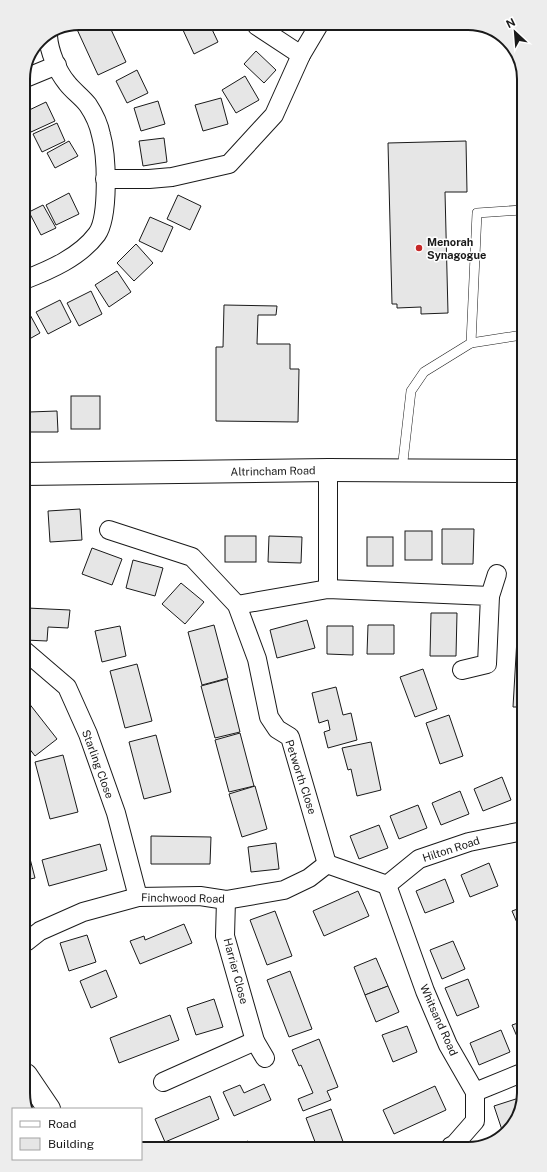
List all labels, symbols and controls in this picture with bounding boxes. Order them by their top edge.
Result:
north arrow [495,12,535,52]
text: N [504,16,517,30]
place label: Menorah Synagogue [427,236,486,261]
marker: Menorah Synagogue [414,243,424,253]
street label: Altrincham Road [230,464,316,478]
street label: Starling Close [80,728,116,800]
street label: Petworth Close [283,738,319,816]
street label: Hilton Road [421,834,481,864]
street label: Finchwood Road [141,891,225,905]
street label: Harrier Close [221,937,251,1005]
street label: Whitsand Road [418,982,460,1058]
legend [12,1108,142,1160]
text: Road [48,1117,76,1131]
text: Building [48,1137,94,1151]

